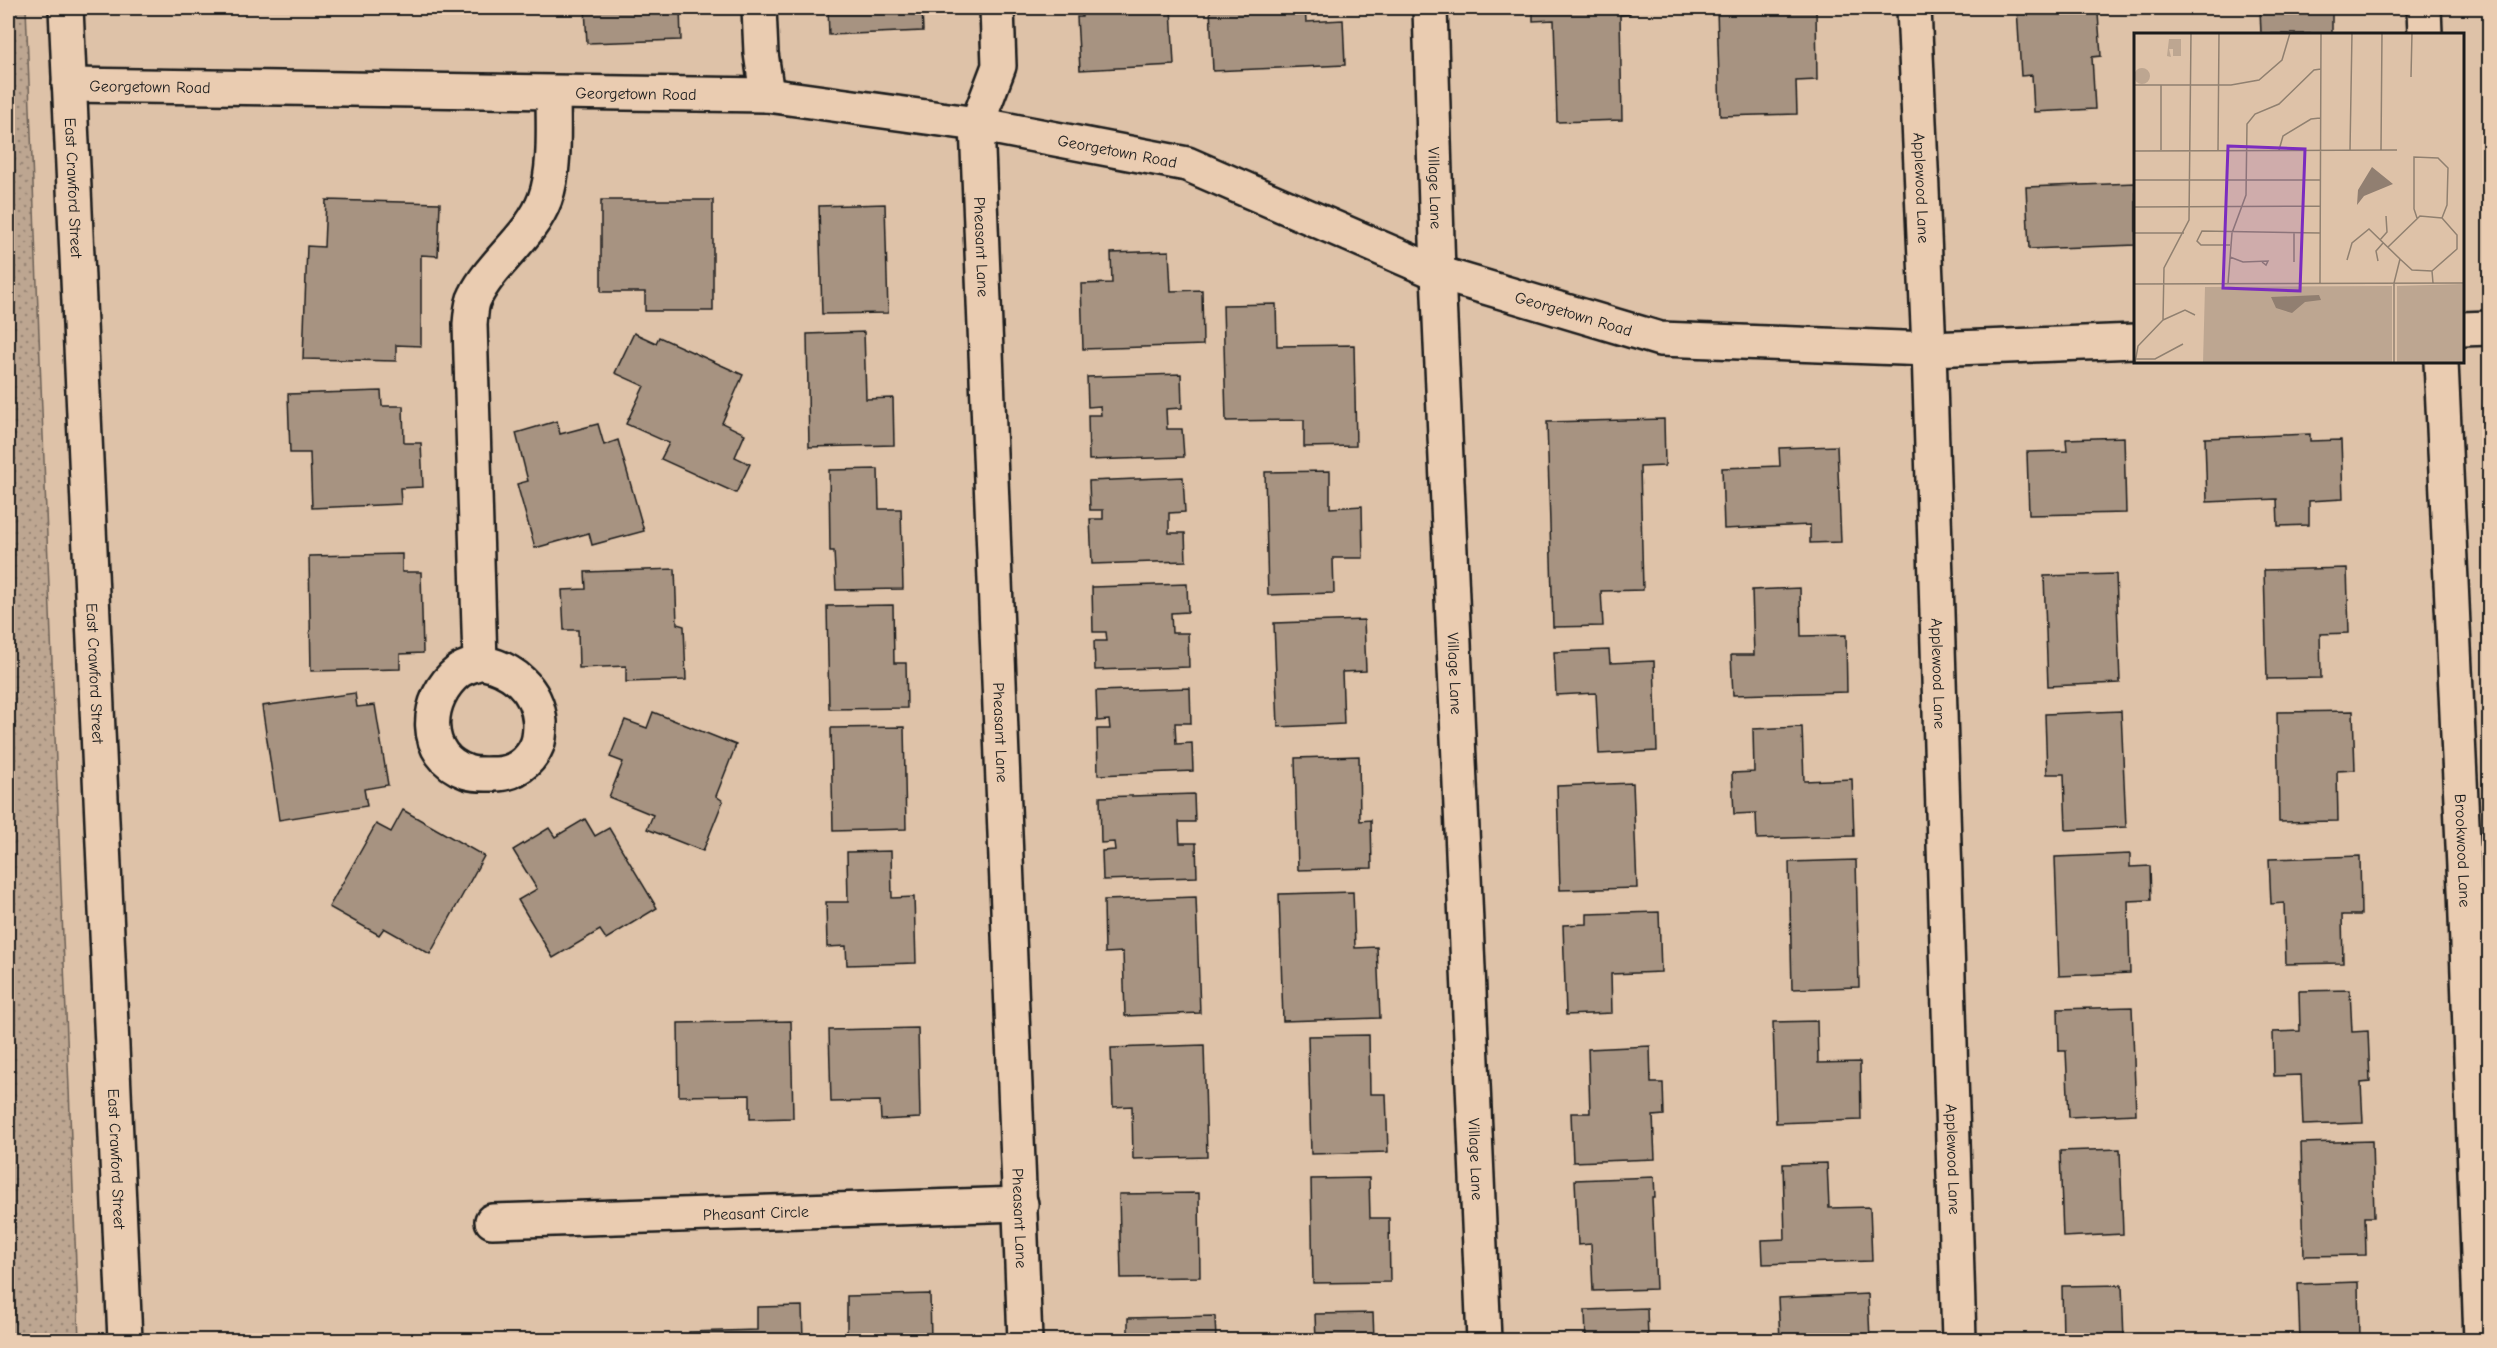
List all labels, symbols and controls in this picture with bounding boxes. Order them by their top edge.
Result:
inset map [2134,33,2464,363]
street label: Georgetown Road [89,77,211,97]
street label: Georgetown Road [575,84,697,104]
street label: East Crawford Street [61,117,85,259]
street label: Georgetown Road [1056,132,1178,172]
street label: Applewood Lane [1909,132,1932,244]
street label: Village Lane [1424,147,1445,229]
street label: Pheasant Lane [970,196,992,297]
street label: Georgetown Road [1513,288,1634,340]
street label: East Crawford Street [82,603,107,745]
street label: Applewood Lane [1927,618,1948,729]
street label: Village Lane [1444,632,1465,715]
street label: Pheasant Lane [989,682,1011,783]
street label: Brookwood Lane [2451,793,2474,908]
street label: East Crawford Street [104,1088,128,1230]
street label: Applewood Lane [1942,1104,1963,1215]
street label: Village Lane [1464,1118,1486,1201]
street label: Pheasant Lane [1008,1168,1030,1269]
street label: Pheasant Circle [703,1203,809,1224]

